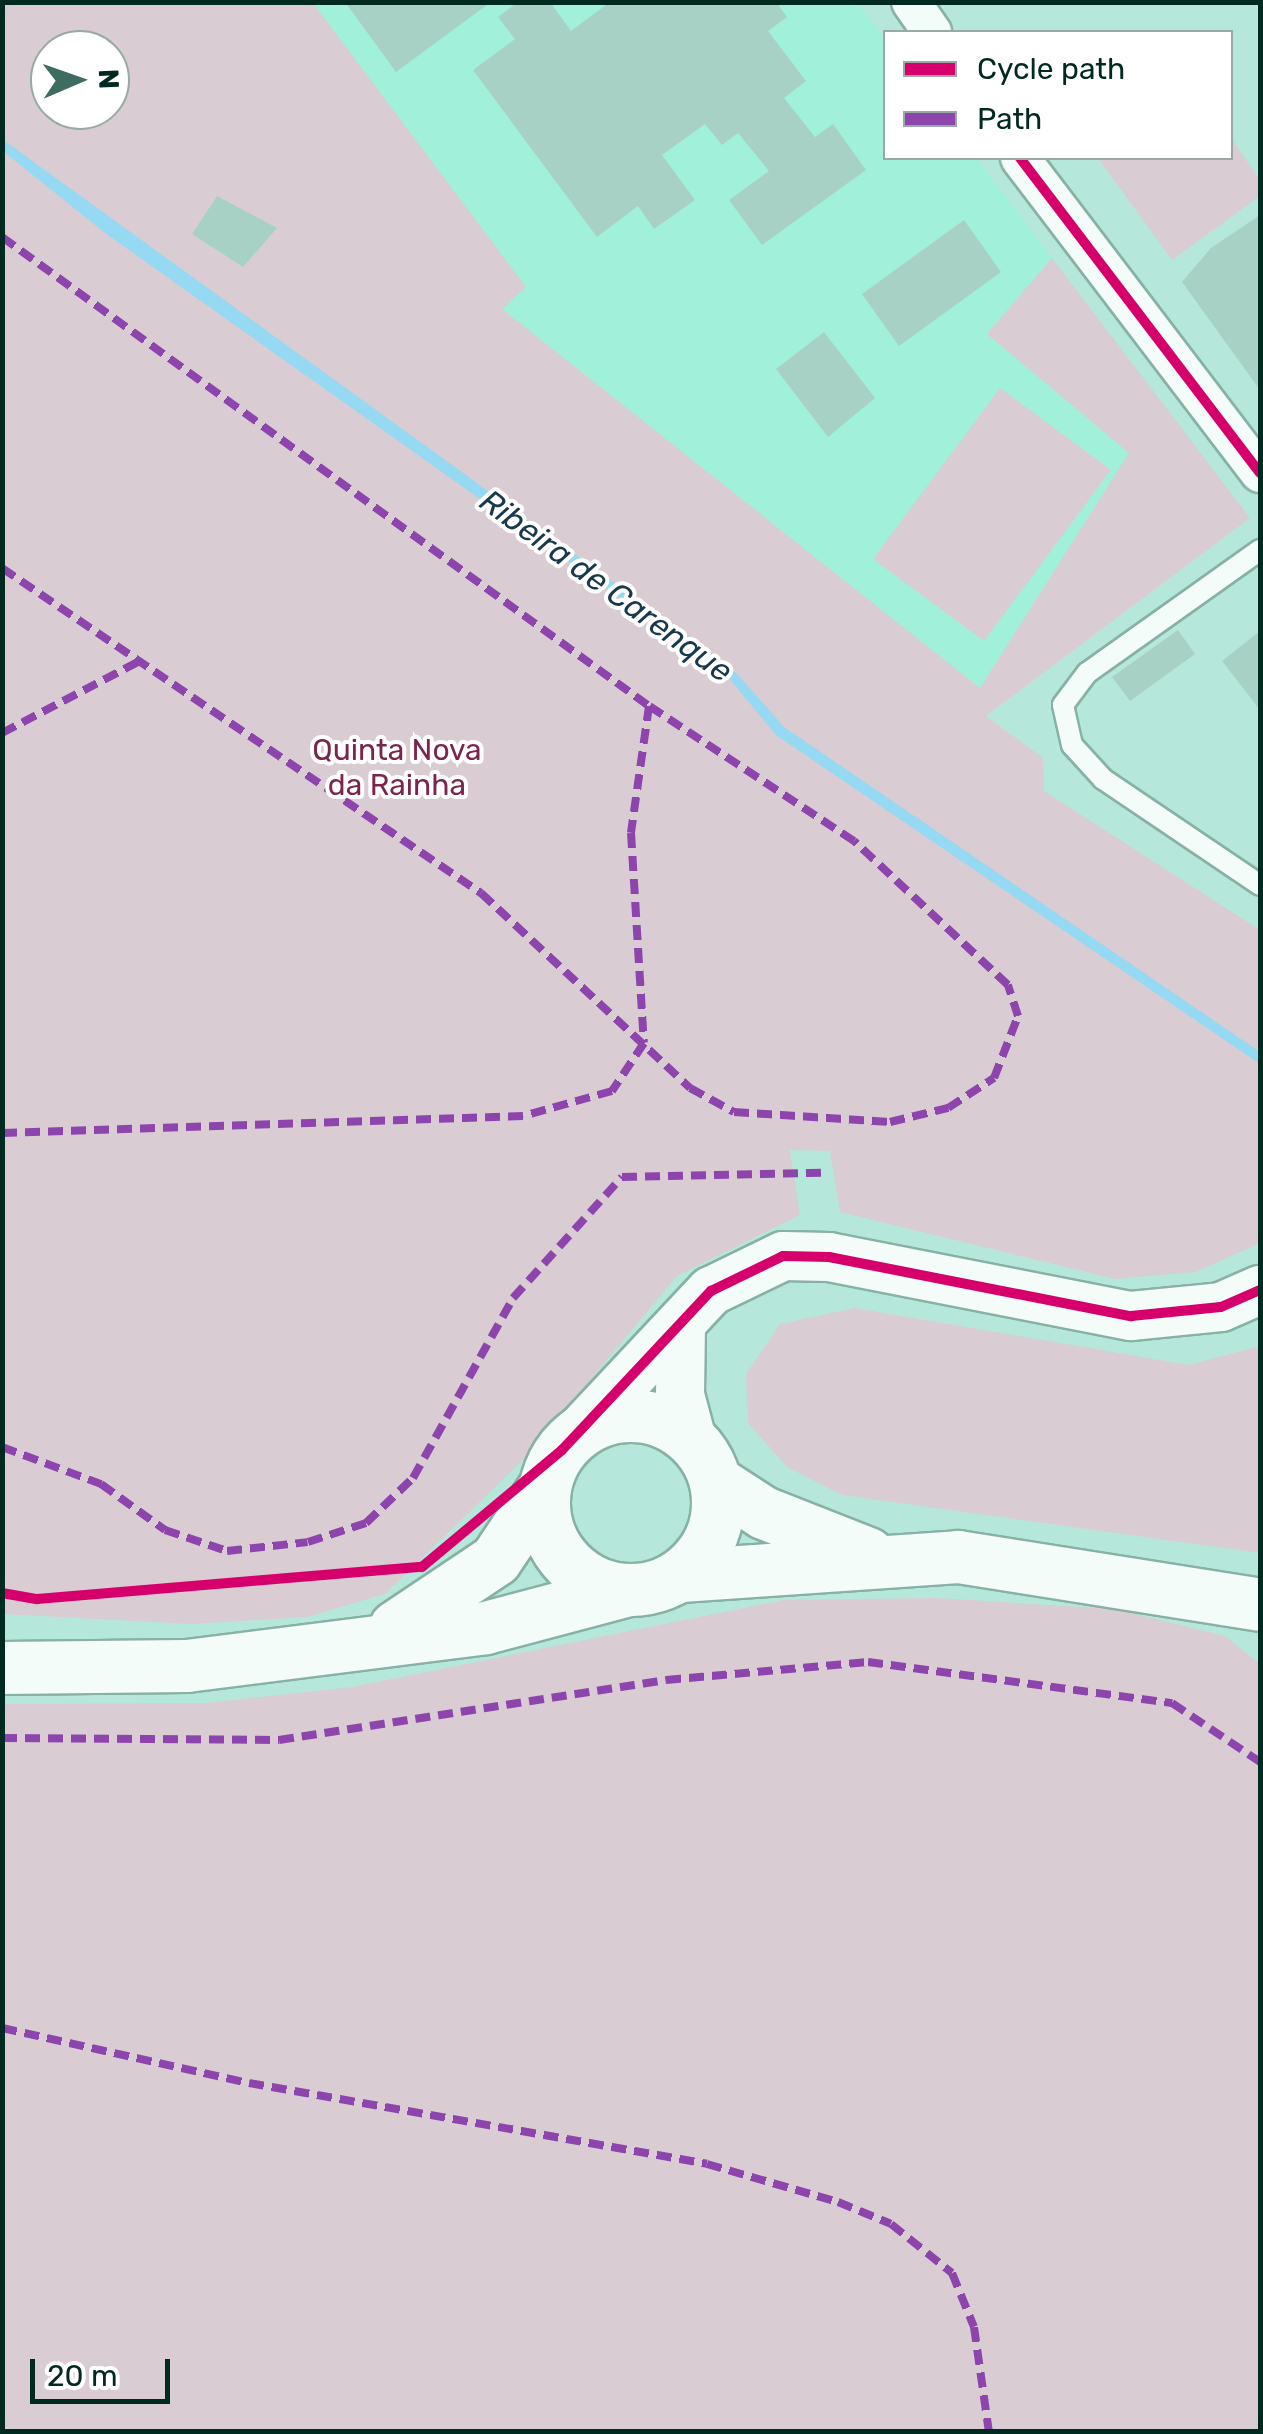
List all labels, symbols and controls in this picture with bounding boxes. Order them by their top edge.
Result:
north arrow [30,30,130,130]
legend [883,30,1233,160]
text: Cycle path [977,51,1125,87]
text: N [92,68,125,90]
text: Path [977,101,1042,137]
water label: Ribeira de Carenque [472,481,740,691]
park label: Quinta Nova da Rainha [312,732,482,802]
scale bar [35,2339,175,2401]
text: 20 m [47,2358,118,2394]

